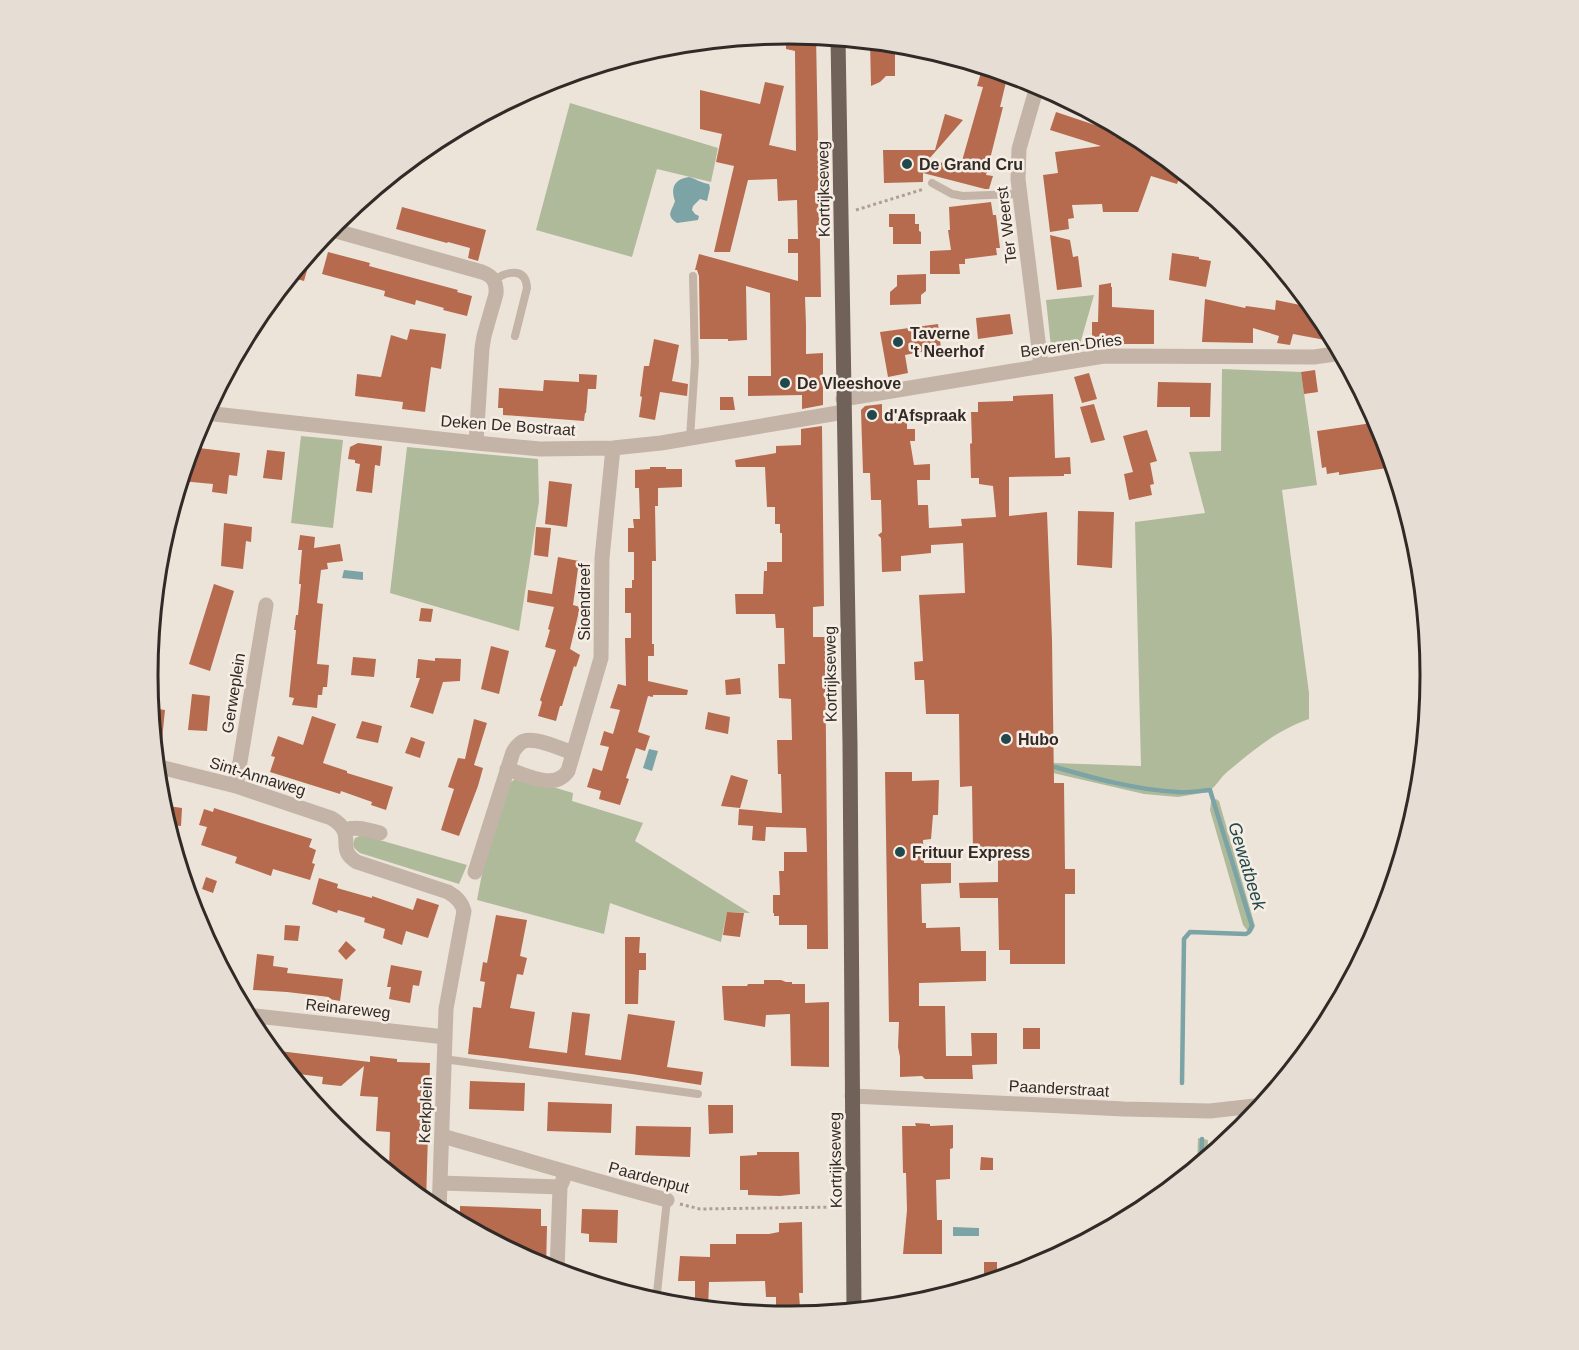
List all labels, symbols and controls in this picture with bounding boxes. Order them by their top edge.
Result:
street label: Kortrijkseweg [814,141,833,237]
place label: De Grand Cru [919,156,1023,173]
marker: De Grand Cru [900,157,914,171]
street label: Ter Weerst [993,185,1020,264]
place label: Taverne 't Neerhof [910,325,985,360]
street label: Beveren-Dries [1019,331,1123,360]
marker: Taverne 't Neerhof [891,335,905,349]
place label: De Vleeshove [797,375,901,392]
marker: De Vleeshove [778,376,792,390]
place label: d'Afspraak [884,407,966,424]
marker: d'Afspraak [865,408,879,422]
street label: Deken De Bostraat [440,412,577,439]
street label: Sioendreef [576,563,593,641]
street label: Kortrijkseweg [821,626,840,722]
street label: Gerweplein [219,652,248,734]
place label: Hubo [1018,731,1059,748]
marker: Hubo [999,732,1013,746]
street label: Sint-Annaweg [208,754,308,799]
water label: Gewatbeek [1224,820,1270,913]
place label: Frituur Express [912,844,1030,861]
marker: Frituur Express [893,845,907,859]
street label: Reinareweg [305,996,391,1021]
street label: Kerkplein [416,1076,435,1144]
street label: Paanderstraat [1008,1077,1110,1100]
street label: Kortrijkseweg [826,1112,845,1208]
street label: Paardenput [607,1159,692,1197]

